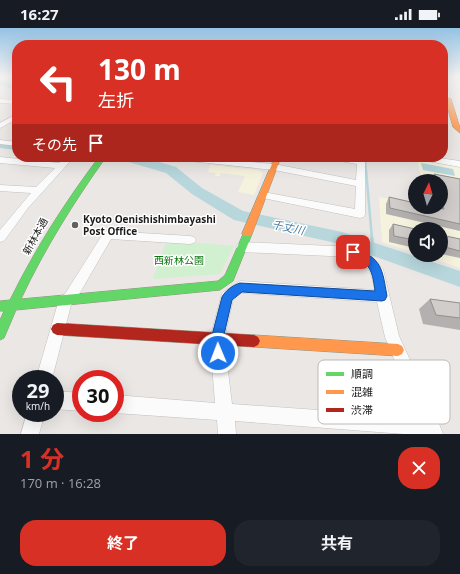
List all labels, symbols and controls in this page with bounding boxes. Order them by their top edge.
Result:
text: 16:27 [20,4,59,24]
text: 130 m [98,50,181,88]
icon: left [32,56,84,108]
text: 左折 [98,88,134,112]
icon: arrive [85,132,107,154]
text: その先 [32,134,77,154]
north arrow [408,174,448,214]
map controls [408,174,448,262]
place label: Kyoto Oenishishimbayashi Post Office [83,212,216,238]
street label: 新林本通 [19,215,51,257]
water label: 千丈川 [270,216,307,238]
marker: Kyoto Oenishishimbayashi Post Office [70,220,80,230]
button: sound [408,222,448,262]
pin [336,235,370,269]
icon: arrive [342,241,364,263]
park label: 西新林公園 [154,253,204,267]
position arrow [197,332,239,374]
legend [318,360,450,424]
text: 順調 [351,366,373,381]
speed limit sign: 30 [72,370,124,422]
text: 29 [27,377,49,404]
text: 混雑 [351,384,373,399]
text: km/h [26,399,50,413]
text: 渋滞 [351,402,373,417]
text: 1 分 [20,442,64,475]
button: close [398,447,440,489]
text: 170 m · 16:28 [20,474,101,492]
button: 終了 [20,520,226,566]
button: 共有 [234,520,440,566]

